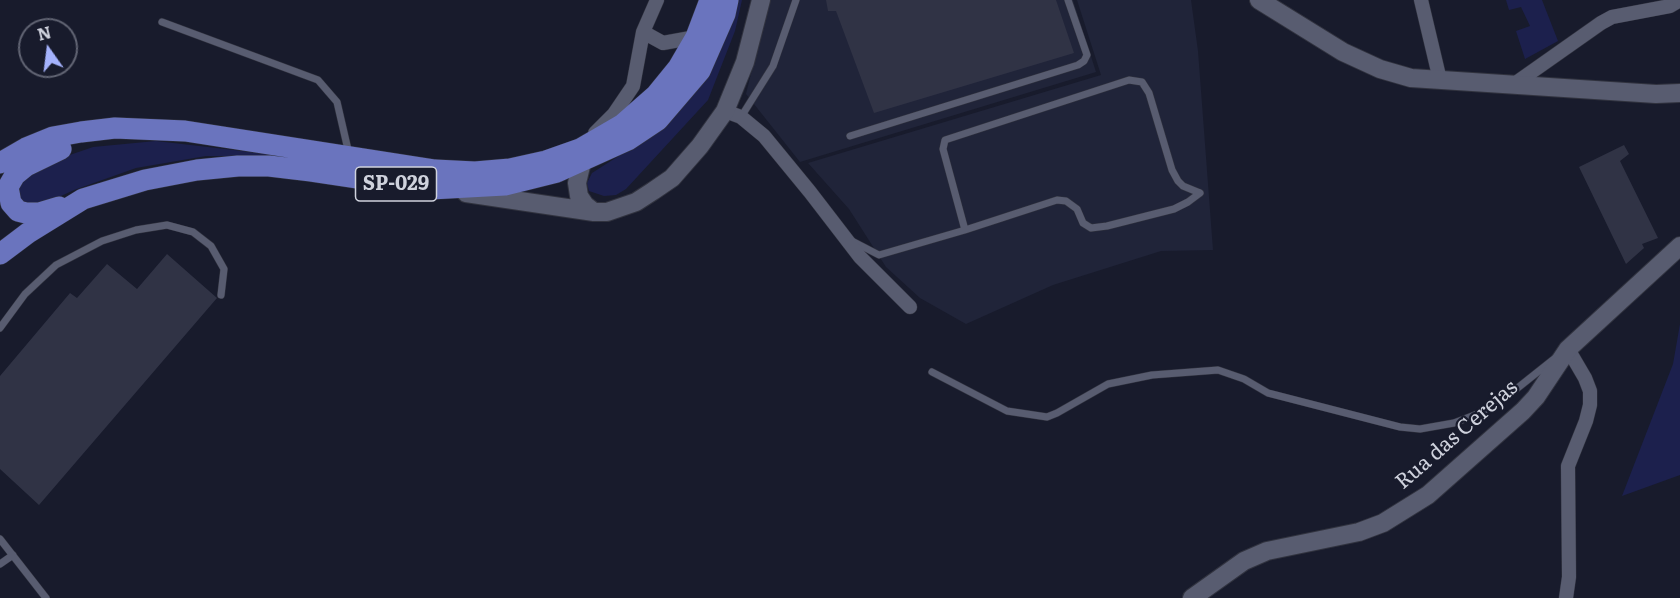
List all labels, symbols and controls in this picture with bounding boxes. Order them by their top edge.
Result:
north arrow [18,18,78,78]
text: N [35,19,54,46]
road number: SP-029 [356,167,436,201]
street label: Rua das Cerejas [1391,375,1523,495]

